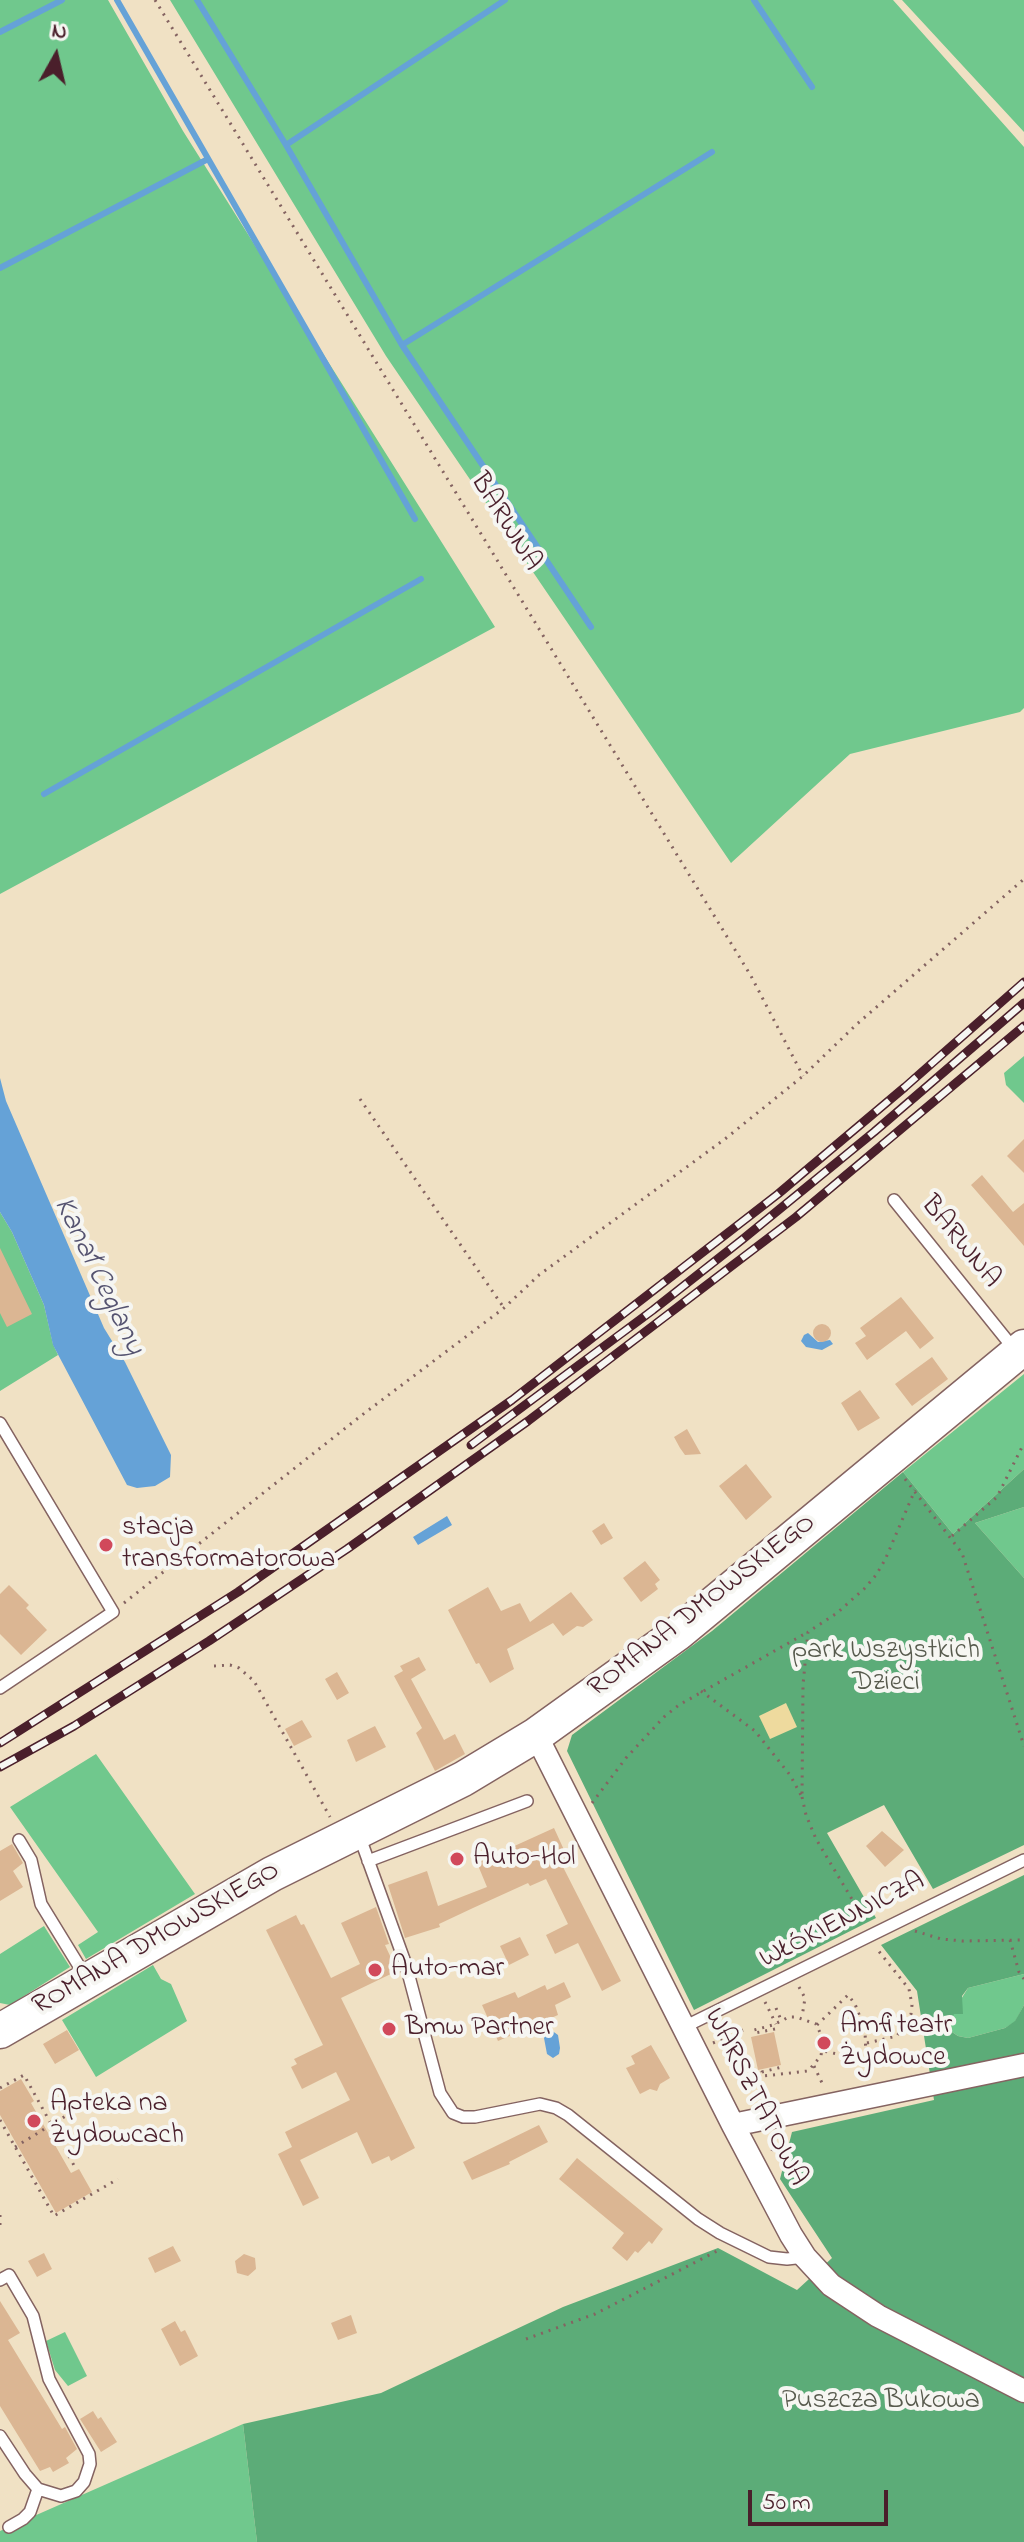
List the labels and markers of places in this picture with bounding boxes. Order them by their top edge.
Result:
place label: stacja transformatorowa [122,1512,335,1578]
marker: stacja transformatorowa [97,1536,115,1554]
place label: Auto-Hol [473,1842,575,1876]
marker: Auto-Hol [448,1850,466,1868]
place label: Auto-mar [391,1953,504,1987]
marker: Auto-mar [366,1961,384,1979]
place label: Amfiteatr Żydowce [840,2010,952,2076]
place label: Bmw Partner [405,2012,554,2046]
marker: Bmw Partner [380,2020,398,2038]
marker: Amfiteatr Żydowce [815,2034,833,2052]
place label: Apteka na Żydowcach [50,2088,184,2154]
marker: Apteka na Żydowcach [25,2112,43,2130]

